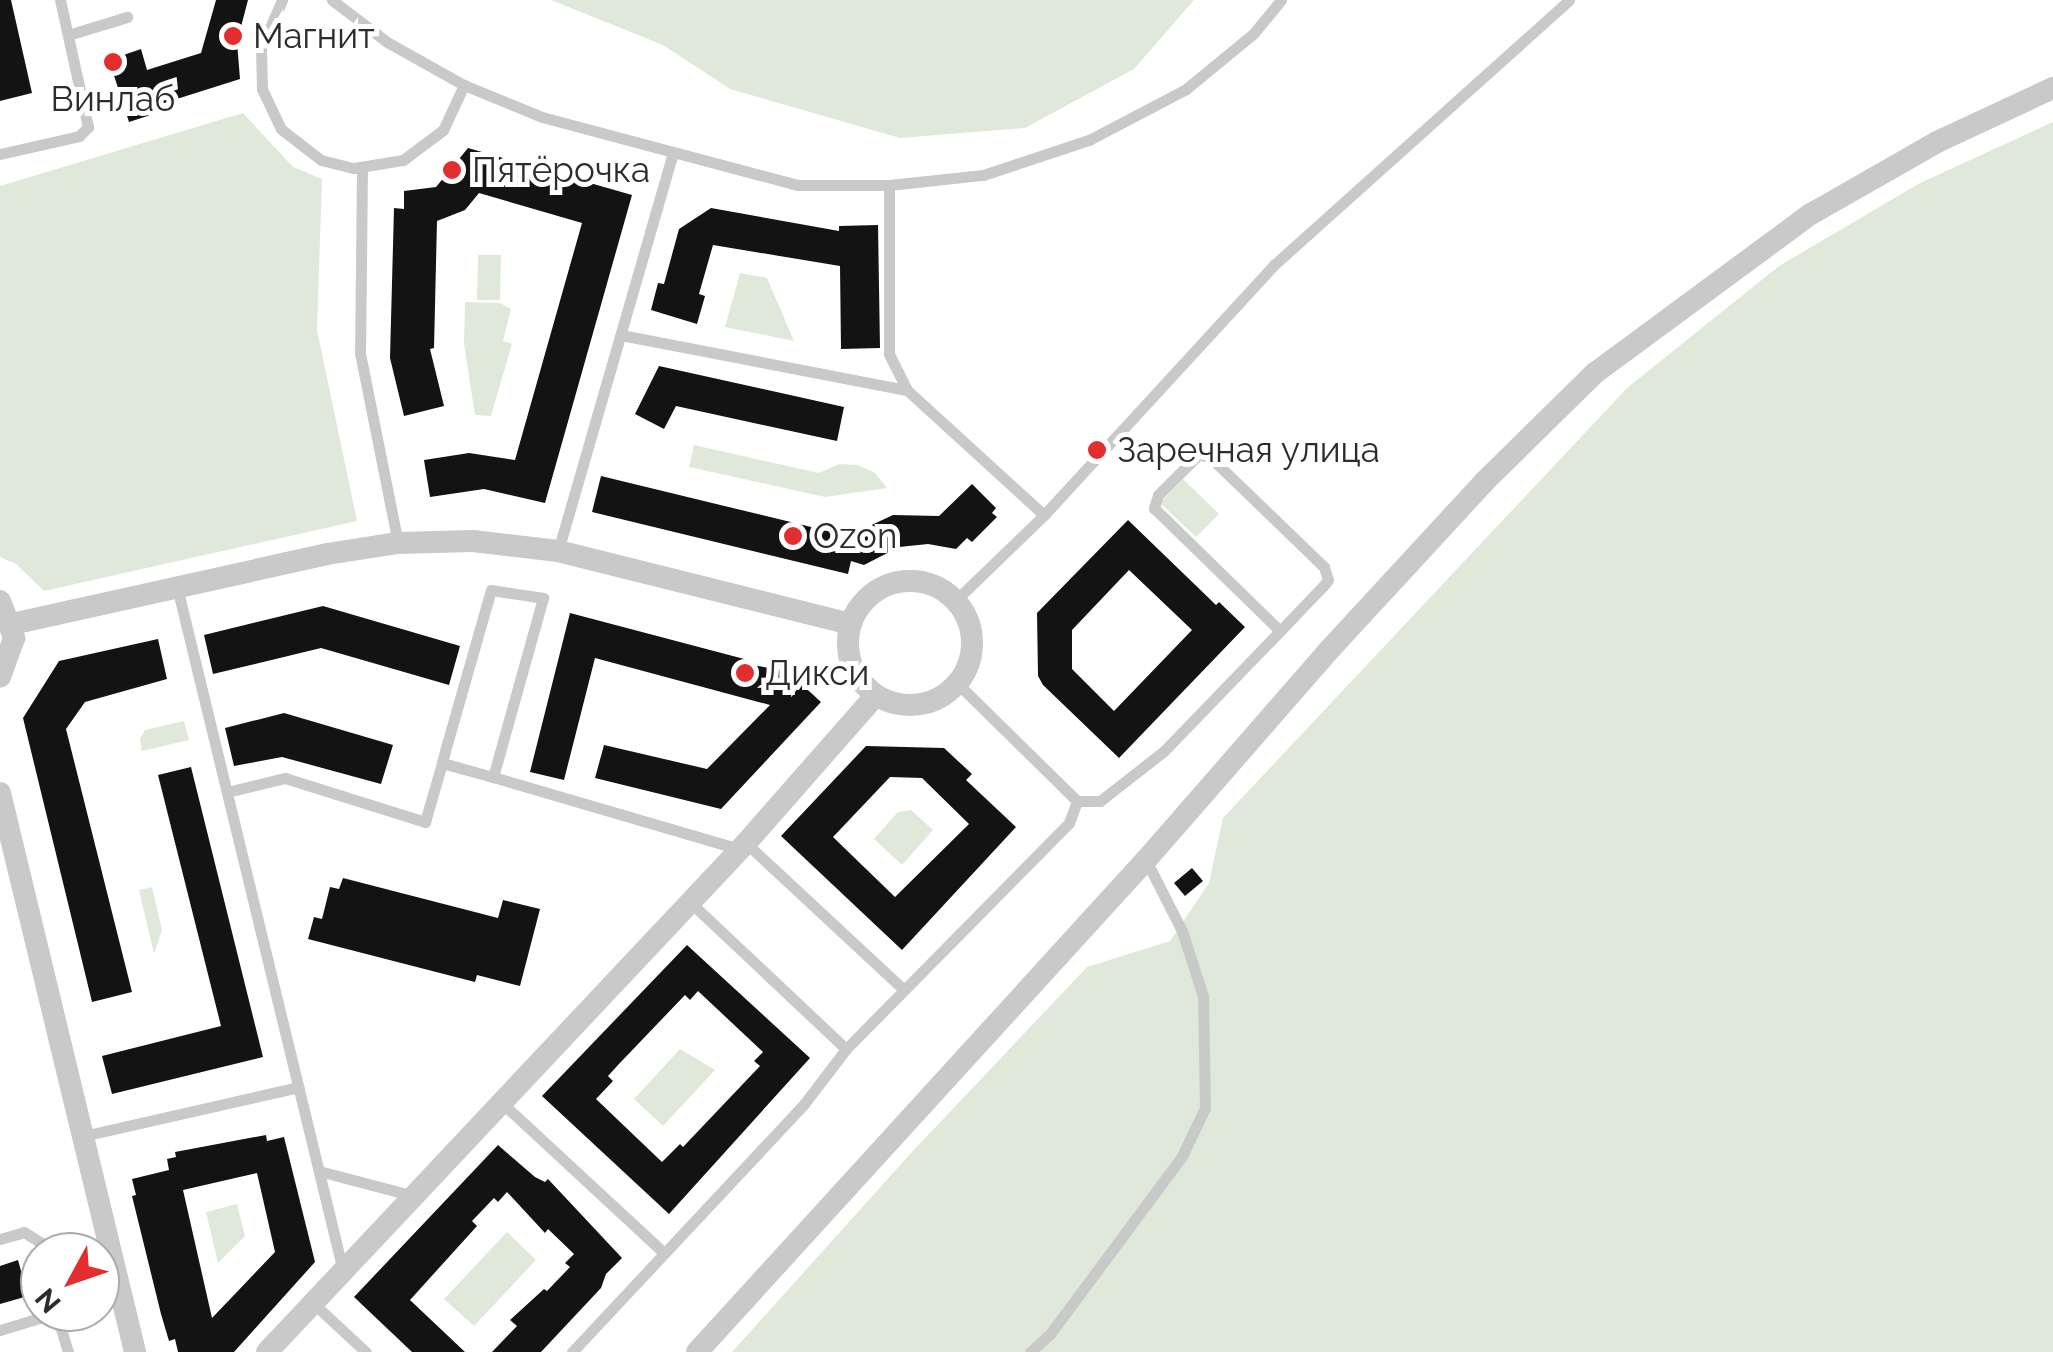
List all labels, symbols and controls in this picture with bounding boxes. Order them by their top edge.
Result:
place label: Магнит [253,15,375,57]
marker: Магнит [222,25,244,47]
marker: Винлаб [102,51,124,73]
place label: Винлаб [51,78,175,120]
place label: Пятёрочка [472,149,650,191]
marker: Пятёрочка [441,159,463,181]
place label: Заречная улица [1117,429,1381,471]
marker: Заречная улица [1086,439,1108,461]
place label: Ozon [813,515,897,557]
marker: Ozon [782,525,804,547]
place label: Дикси [765,652,869,694]
marker: Дикси [734,662,756,684]
north arrow [20,1232,120,1332]
text: N [29,1282,68,1319]

